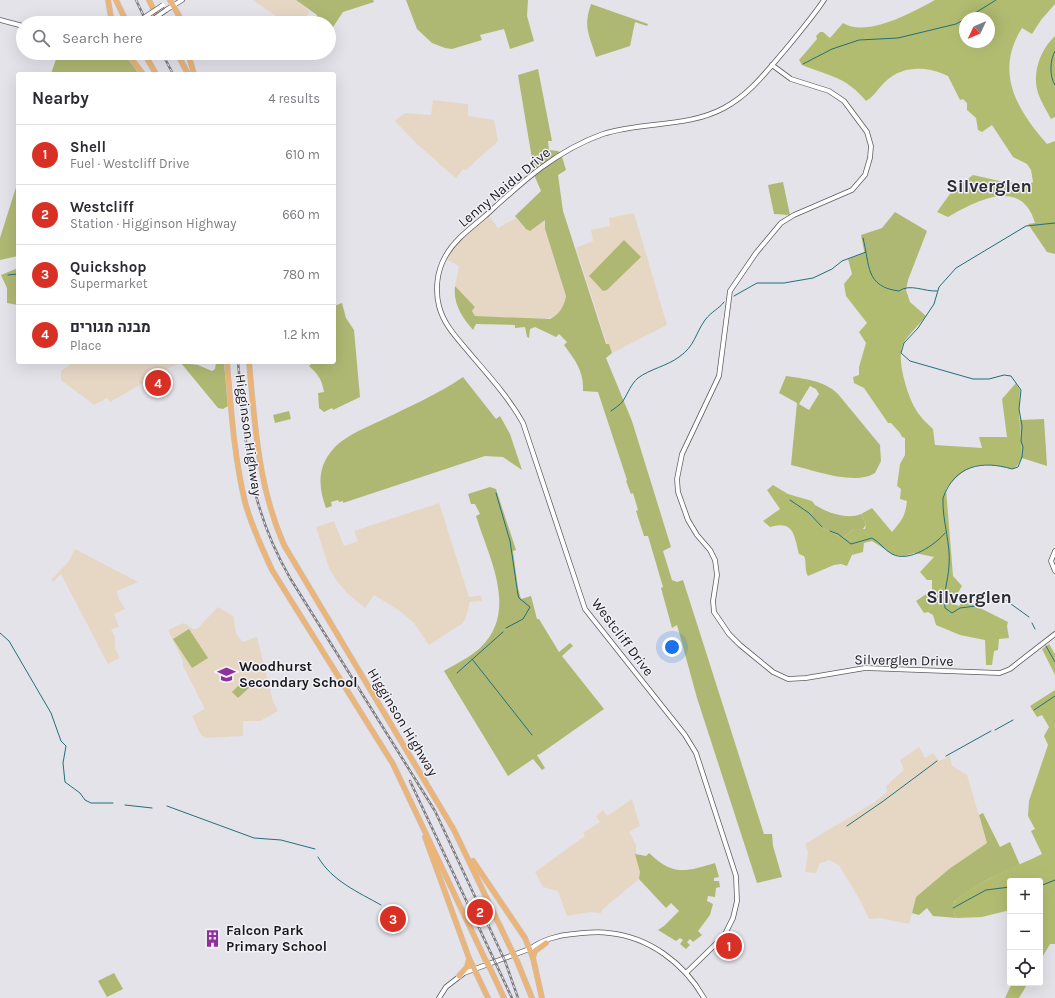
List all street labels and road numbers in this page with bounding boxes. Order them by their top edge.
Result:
street label: Lenny Naidu Drive [455,144,554,231]
street label: Higginson Highway [232,373,266,498]
street label: Westcliff Drive [588,595,657,679]
street label: Silverglen Drive [854,651,954,670]
street label: Higginson Highway [364,665,442,780]

